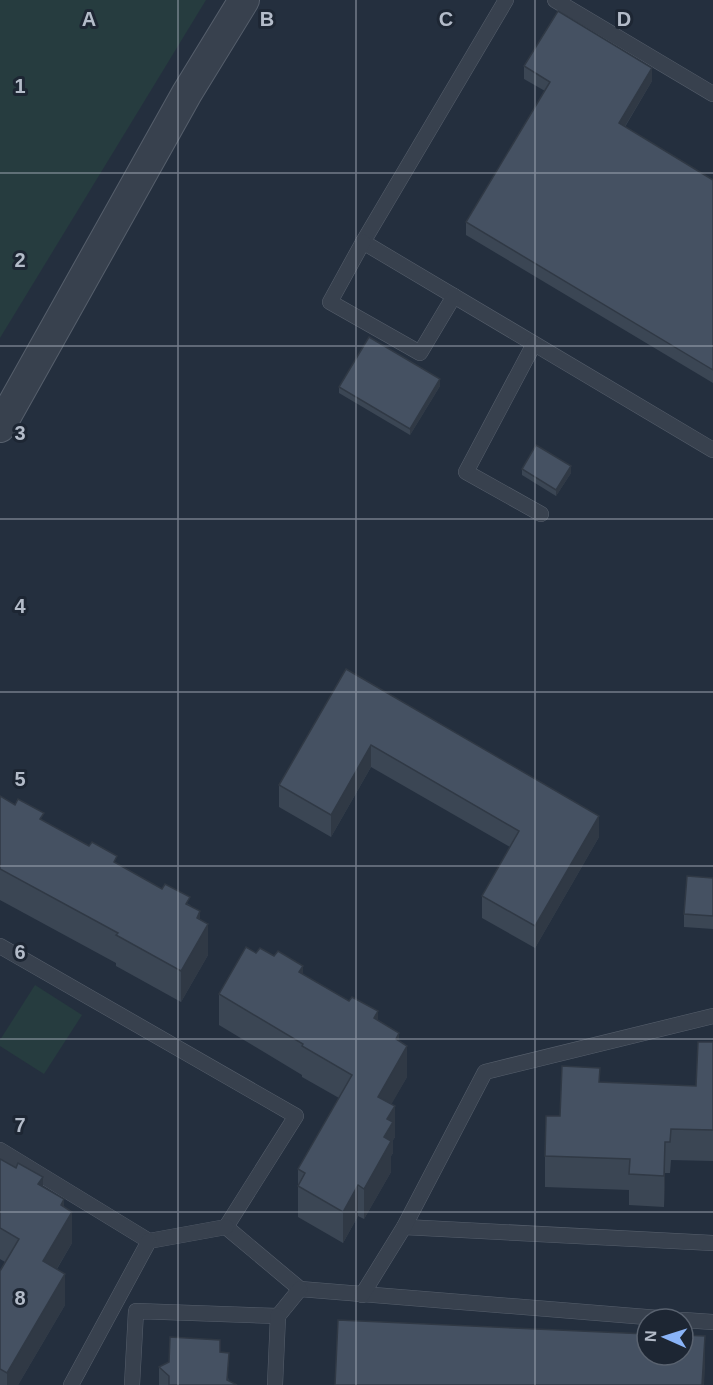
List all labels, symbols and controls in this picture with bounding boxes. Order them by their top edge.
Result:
text: A [82,8,96,30]
text: B [260,8,274,30]
text: C [439,8,453,30]
text: D [617,8,631,30]
text: 1 [14,75,26,97]
text: 2 [14,249,26,271]
text: 3 [14,422,26,444]
text: 4 [14,595,26,617]
text: 5 [14,768,26,790]
text: 6 [14,941,26,963]
text: 7 [14,1114,26,1136]
text: 8 [14,1287,26,1309]
north arrow [635,1307,695,1367]
text: N [642,1330,659,1342]

